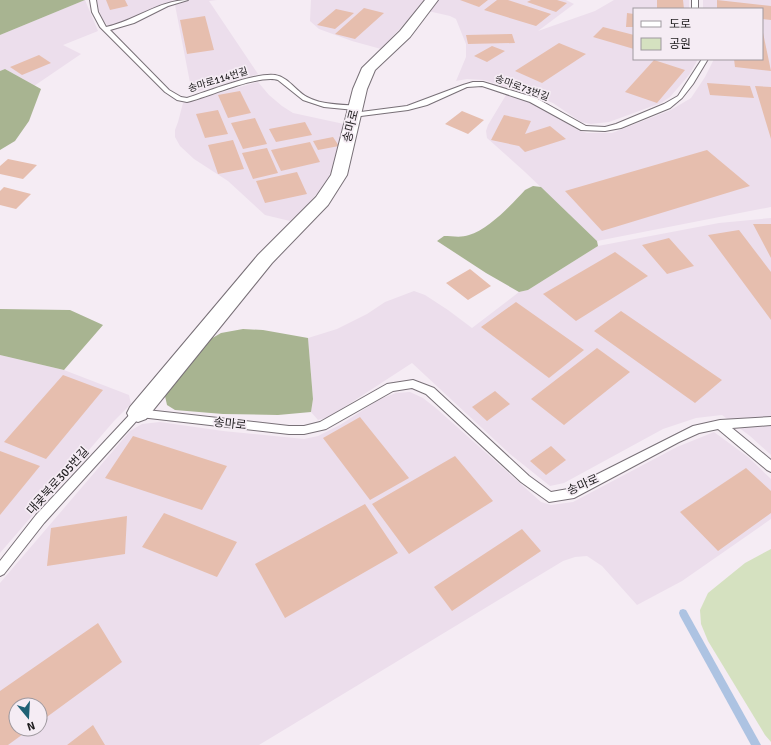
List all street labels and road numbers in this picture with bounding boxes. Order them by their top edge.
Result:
street label: 송마로114번길 [187,65,249,95]
street label: 송마로73번길 [493,73,551,103]
street label: 송마로 [340,108,362,144]
street label: 송마로 [213,415,247,433]
street label: 대곶북로305번길 [24,444,92,518]
street label: 송마로 [565,471,601,499]

